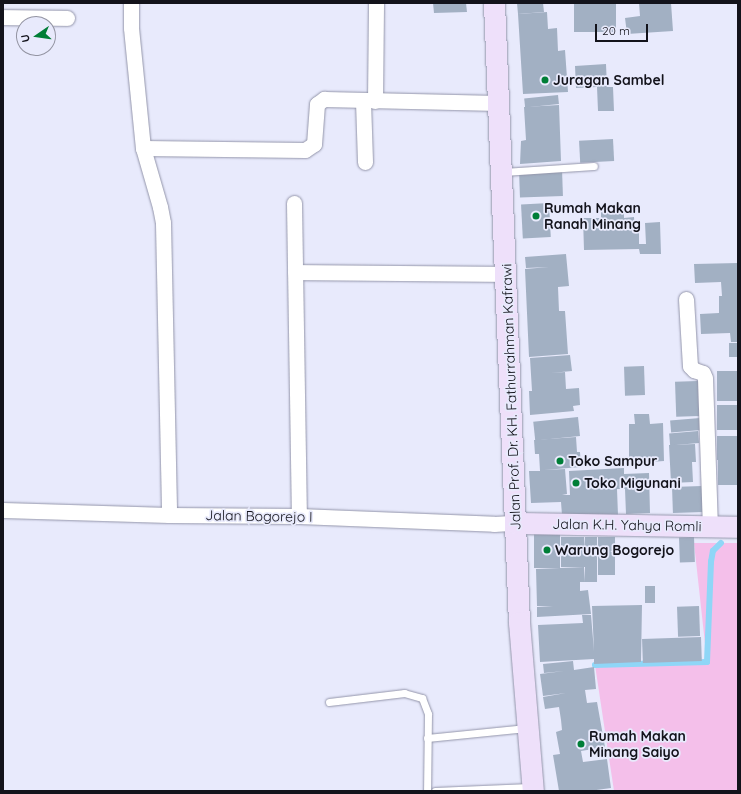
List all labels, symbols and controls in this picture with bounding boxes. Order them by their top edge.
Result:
north arrow [16,16,56,56]
scale bar [597,16,650,42]
text: 20 m [602,23,630,38]
text: U [18,33,33,44]
place label: Juragan Sambel [553,72,664,88]
marker: Juragan Sambel [540,75,550,85]
place label: Rumah Makan Ranah Minang [544,200,641,232]
marker: Rumah Makan Ranah Minang [531,211,541,221]
street label: Jalan Prof. Dr. KH. Fathurrahman Kafrawi [498,263,524,531]
place label: Toko Sampur [568,453,657,469]
marker: Toko Sampur [555,456,565,466]
place label: Toko Migunani [584,475,681,491]
marker: Toko Migunani [571,478,581,488]
street label: Jalan Bogorejo I [205,507,313,525]
street label: Jalan K.H. Yahya Romli [552,515,702,535]
place label: Warung Bogorejo [555,542,674,558]
marker: Warung Bogorejo [542,545,552,555]
place label: Rumah Makan Minang Saiyo [589,728,686,760]
marker: Rumah Makan Minang Saiyo [576,739,586,749]

